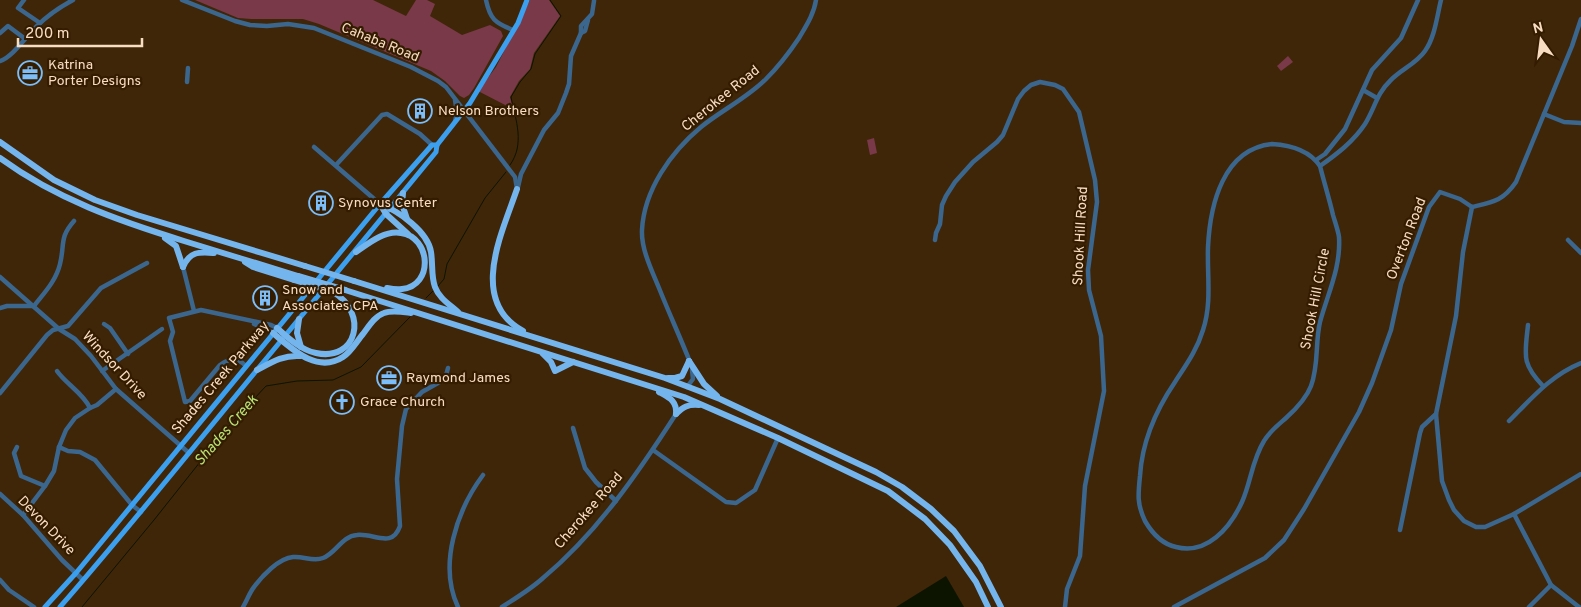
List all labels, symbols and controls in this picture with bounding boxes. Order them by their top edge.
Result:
scale bar [18,15,141,47]
north arrow [1516,15,1566,65]
text: N [1531,19,1545,38]
street label: Cahaba Road [338,20,422,66]
text: 200 m [25,25,70,44]
place label: Katrina Porter Designs [48,57,141,90]
office icon: Katrina Porter Designs [17,60,43,86]
street label: Cherokee Road [678,62,764,136]
building icon: Nelson Brothers [407,98,433,124]
place label: Nelson Brothers [438,103,539,120]
street label: Shook Hill Road [1070,186,1092,286]
building icon: Synovus Center [308,190,334,216]
place label: Synovus Center [338,195,438,212]
street label: Overton Road [1383,195,1431,283]
street label: Shook Hill Circle [1298,247,1334,351]
place label: Snow and Associates CPA [282,282,378,315]
building icon: Snow and Associates CPA [252,285,278,311]
street label: Shades Creek Parkway [169,318,273,438]
street label: Windsor Drive [78,328,150,404]
office icon: Raymond James [376,365,402,391]
place label: Raymond James [406,370,510,387]
church icon: Grace Church [329,389,355,415]
water label: Shades Creek [191,392,263,470]
place label: Grace Church [360,394,445,411]
street label: Cherokee Road [551,469,627,553]
street label: Devon Drive [14,493,78,559]

